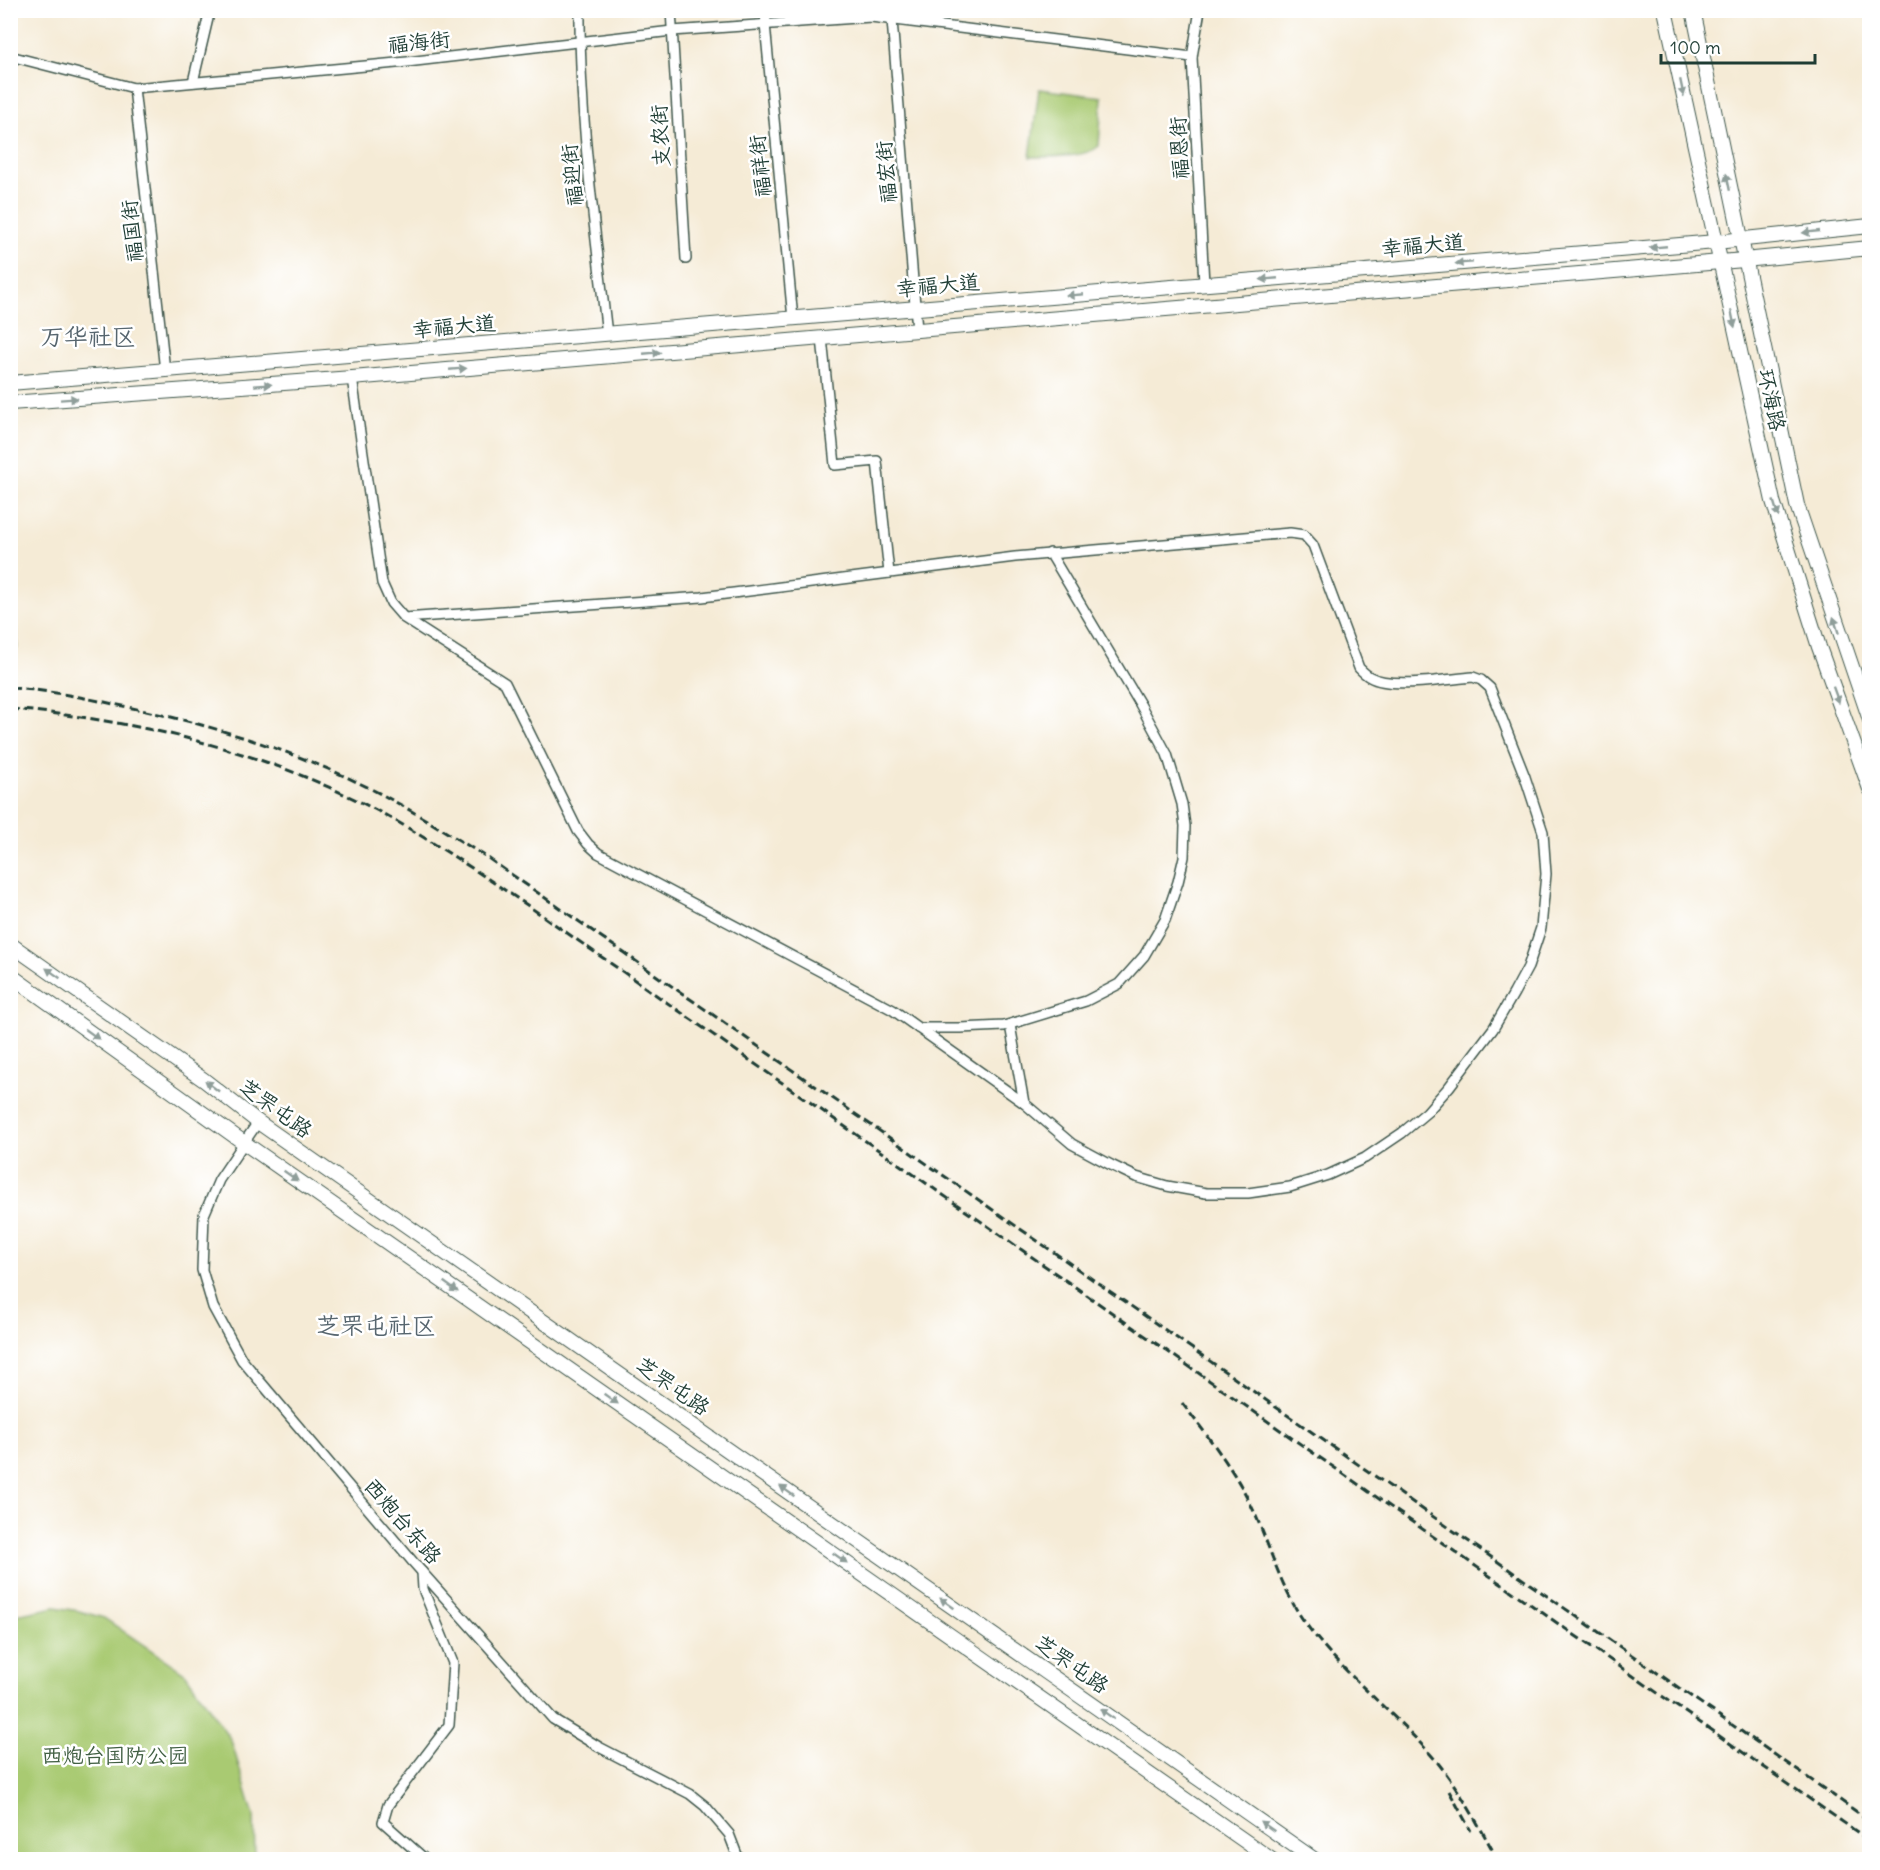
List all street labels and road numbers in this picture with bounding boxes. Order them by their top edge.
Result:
street label: 福海街 [386,25,452,59]
street label: 支农街 [645,104,675,168]
street label: 福恩街 [1164,116,1194,180]
street label: 福祥街 [743,133,777,199]
street label: 福宏街 [870,139,902,205]
street label: 福迎街 [555,142,589,208]
street label: 福国街 [115,198,149,264]
street label: 幸福大道 [1380,228,1466,262]
street label: 幸福大道 [895,268,981,302]
street label: 幸福大道 [411,309,497,343]
street label: 环海路 [1752,366,1792,434]
street label: 芝罘屯路 [234,1072,318,1144]
street label: 芝罘屯路 [631,1351,715,1421]
street label: 西炮台东路 [358,1473,448,1569]
street label: 芝罘屯路 [1030,1629,1114,1699]

